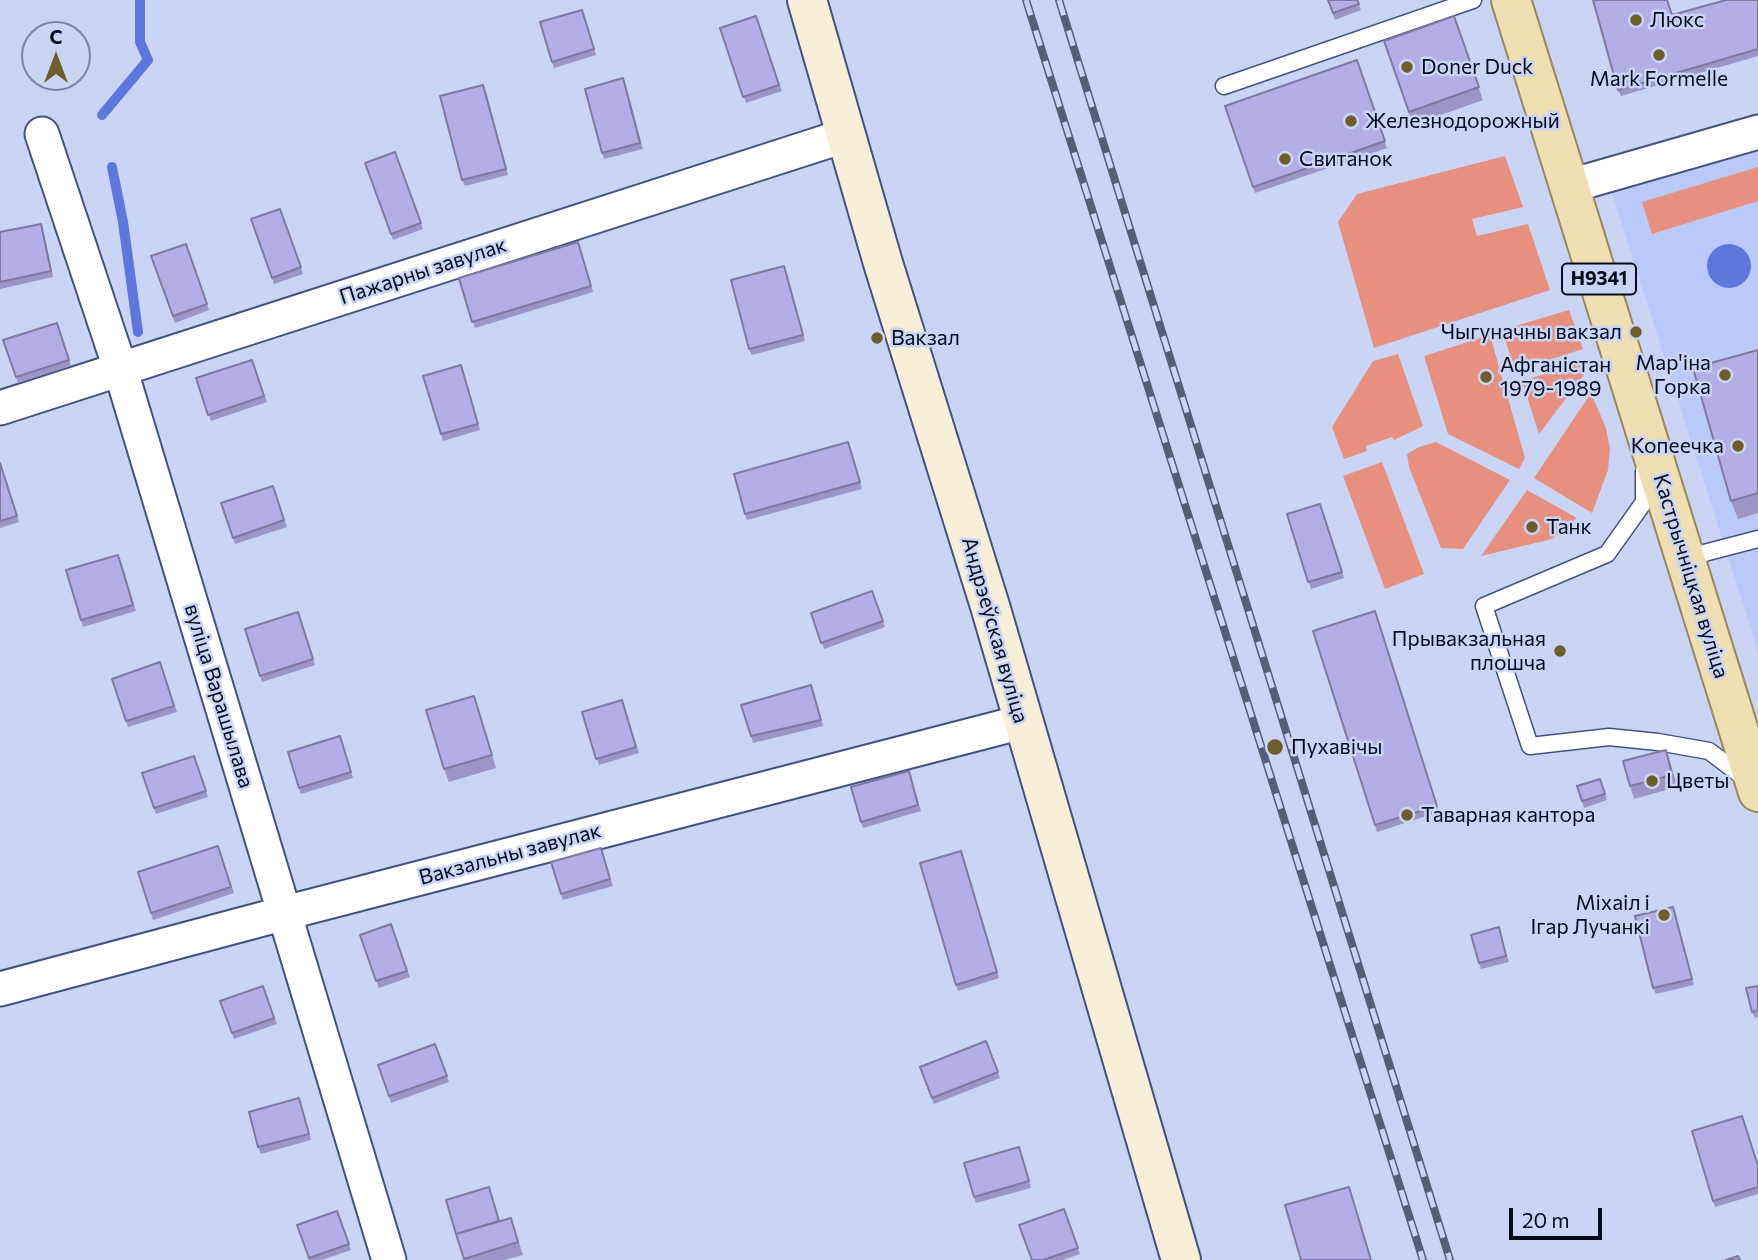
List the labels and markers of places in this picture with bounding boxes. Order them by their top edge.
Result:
place label: Люкс [1650,7,1704,33]
marker: Люкс [1628,12,1644,28]
marker: Mark Formelle [1651,47,1667,63]
place label: Doner Duck [1421,54,1533,80]
marker: Doner Duck [1399,59,1415,75]
place label: Mark Formelle [1590,66,1728,92]
place label: Железнодорожный [1365,108,1560,134]
marker: Железнодорожный [1343,113,1359,129]
place label: Свитанок [1299,146,1393,172]
marker: Свитанок [1277,151,1293,167]
place label: Чыгуначны вакзал [1441,319,1622,345]
marker: Чыгуначны вакзал [1628,324,1644,340]
place label: Вакзал [891,325,960,351]
marker: Вакзал [869,330,885,346]
place label: Мар'іна Горка [1635,350,1711,400]
place label: Афганістан 1979-1989 [1500,352,1611,402]
marker: Мар'іна Горка [1717,367,1733,383]
marker: Афганістан 1979-1989 [1478,369,1494,385]
place label: Копеечка [1631,433,1724,459]
marker: Копеечка [1730,438,1746,454]
place label: Танк [1546,514,1592,540]
marker: Танк [1524,519,1540,535]
place label: Прывакзальная плошча [1392,626,1546,676]
marker: Прывакзальная плошча [1552,643,1568,659]
place label: Пухавічы [1291,734,1383,760]
marker: Пухавічы [1265,737,1285,757]
place label: Цветы [1666,768,1729,794]
marker: Цветы [1644,773,1660,789]
place label: Таварная кантора [1421,802,1595,828]
marker: Таварная кантора [1399,807,1415,823]
place label: Міхаіл і Ігар Лучанкі [1530,890,1650,940]
marker: Міхаіл і Ігар Лучанкі [1656,907,1672,923]

